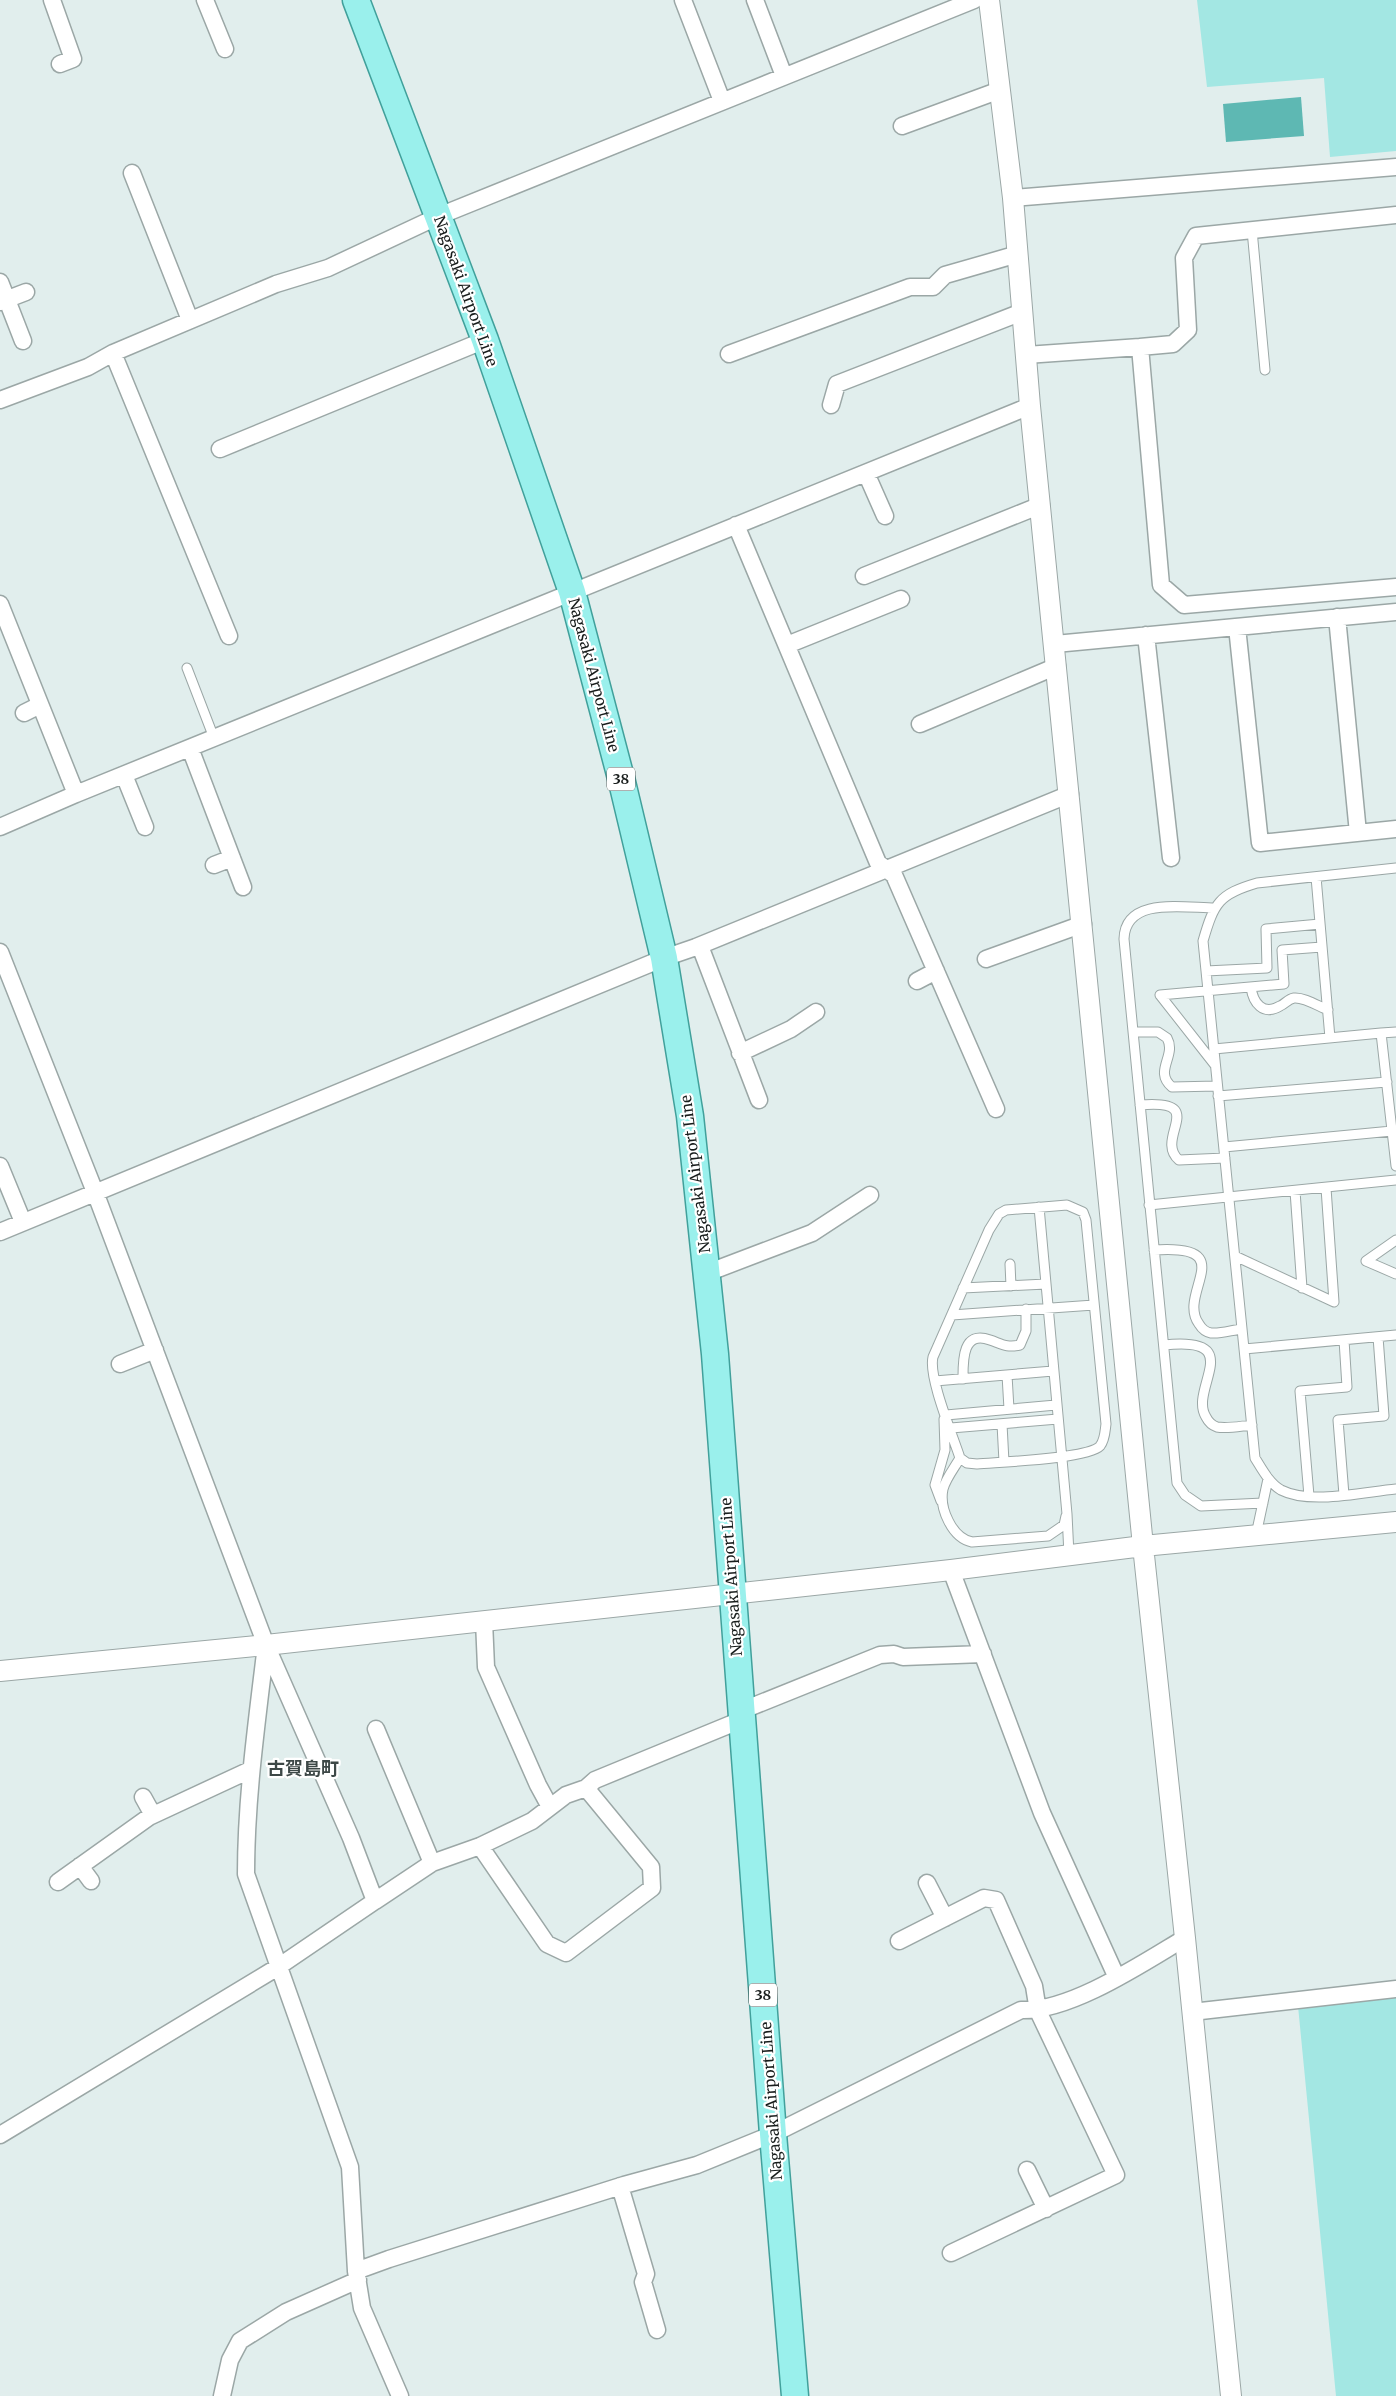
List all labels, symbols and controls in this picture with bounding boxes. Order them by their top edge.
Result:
street label: Nagasaki Airport Line [430,213,502,369]
street label: Nagasaki Airport Line [564,596,624,754]
road number: 38 [607,768,635,791]
street label: Nagasaki Airport Line [676,1094,714,1254]
street label: Nagasaki Airport Line [716,1497,746,1657]
district label: 古賀島町 [267,1757,339,1780]
road number: 38 [749,1984,777,2006]
street label: Nagasaki Airport Line [756,2021,786,2181]

